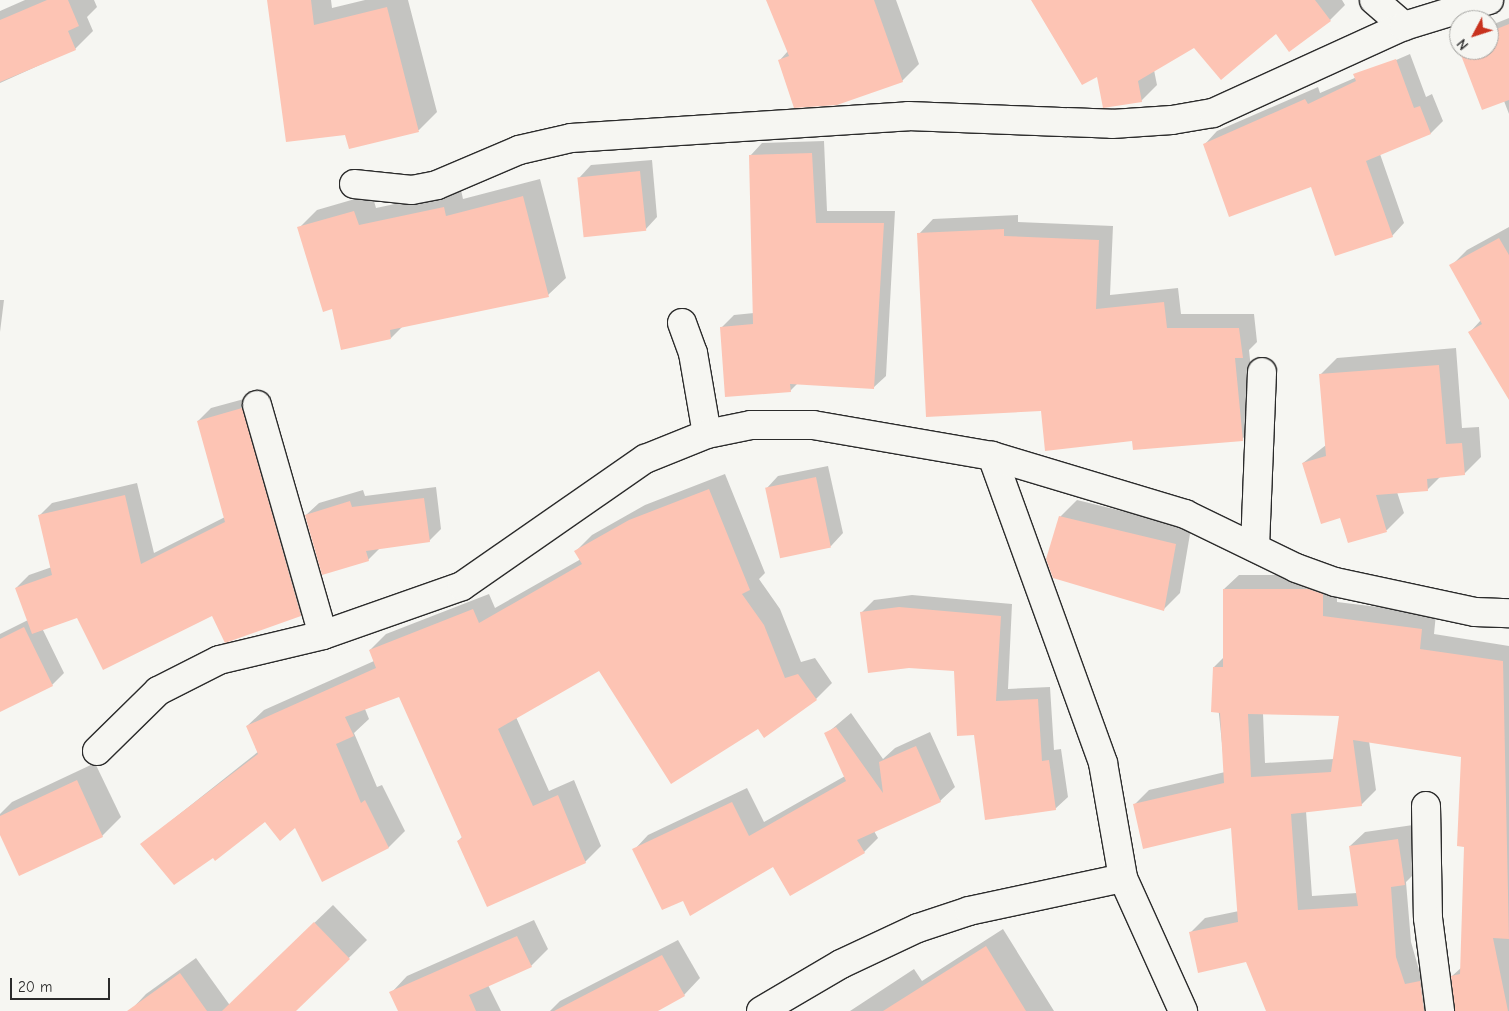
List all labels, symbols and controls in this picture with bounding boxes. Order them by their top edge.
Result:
north arrow [1449,10,1499,60]
text: N [1453,35,1472,53]
scale bar [12,968,112,1000]
text: 20 m [18,978,52,996]

